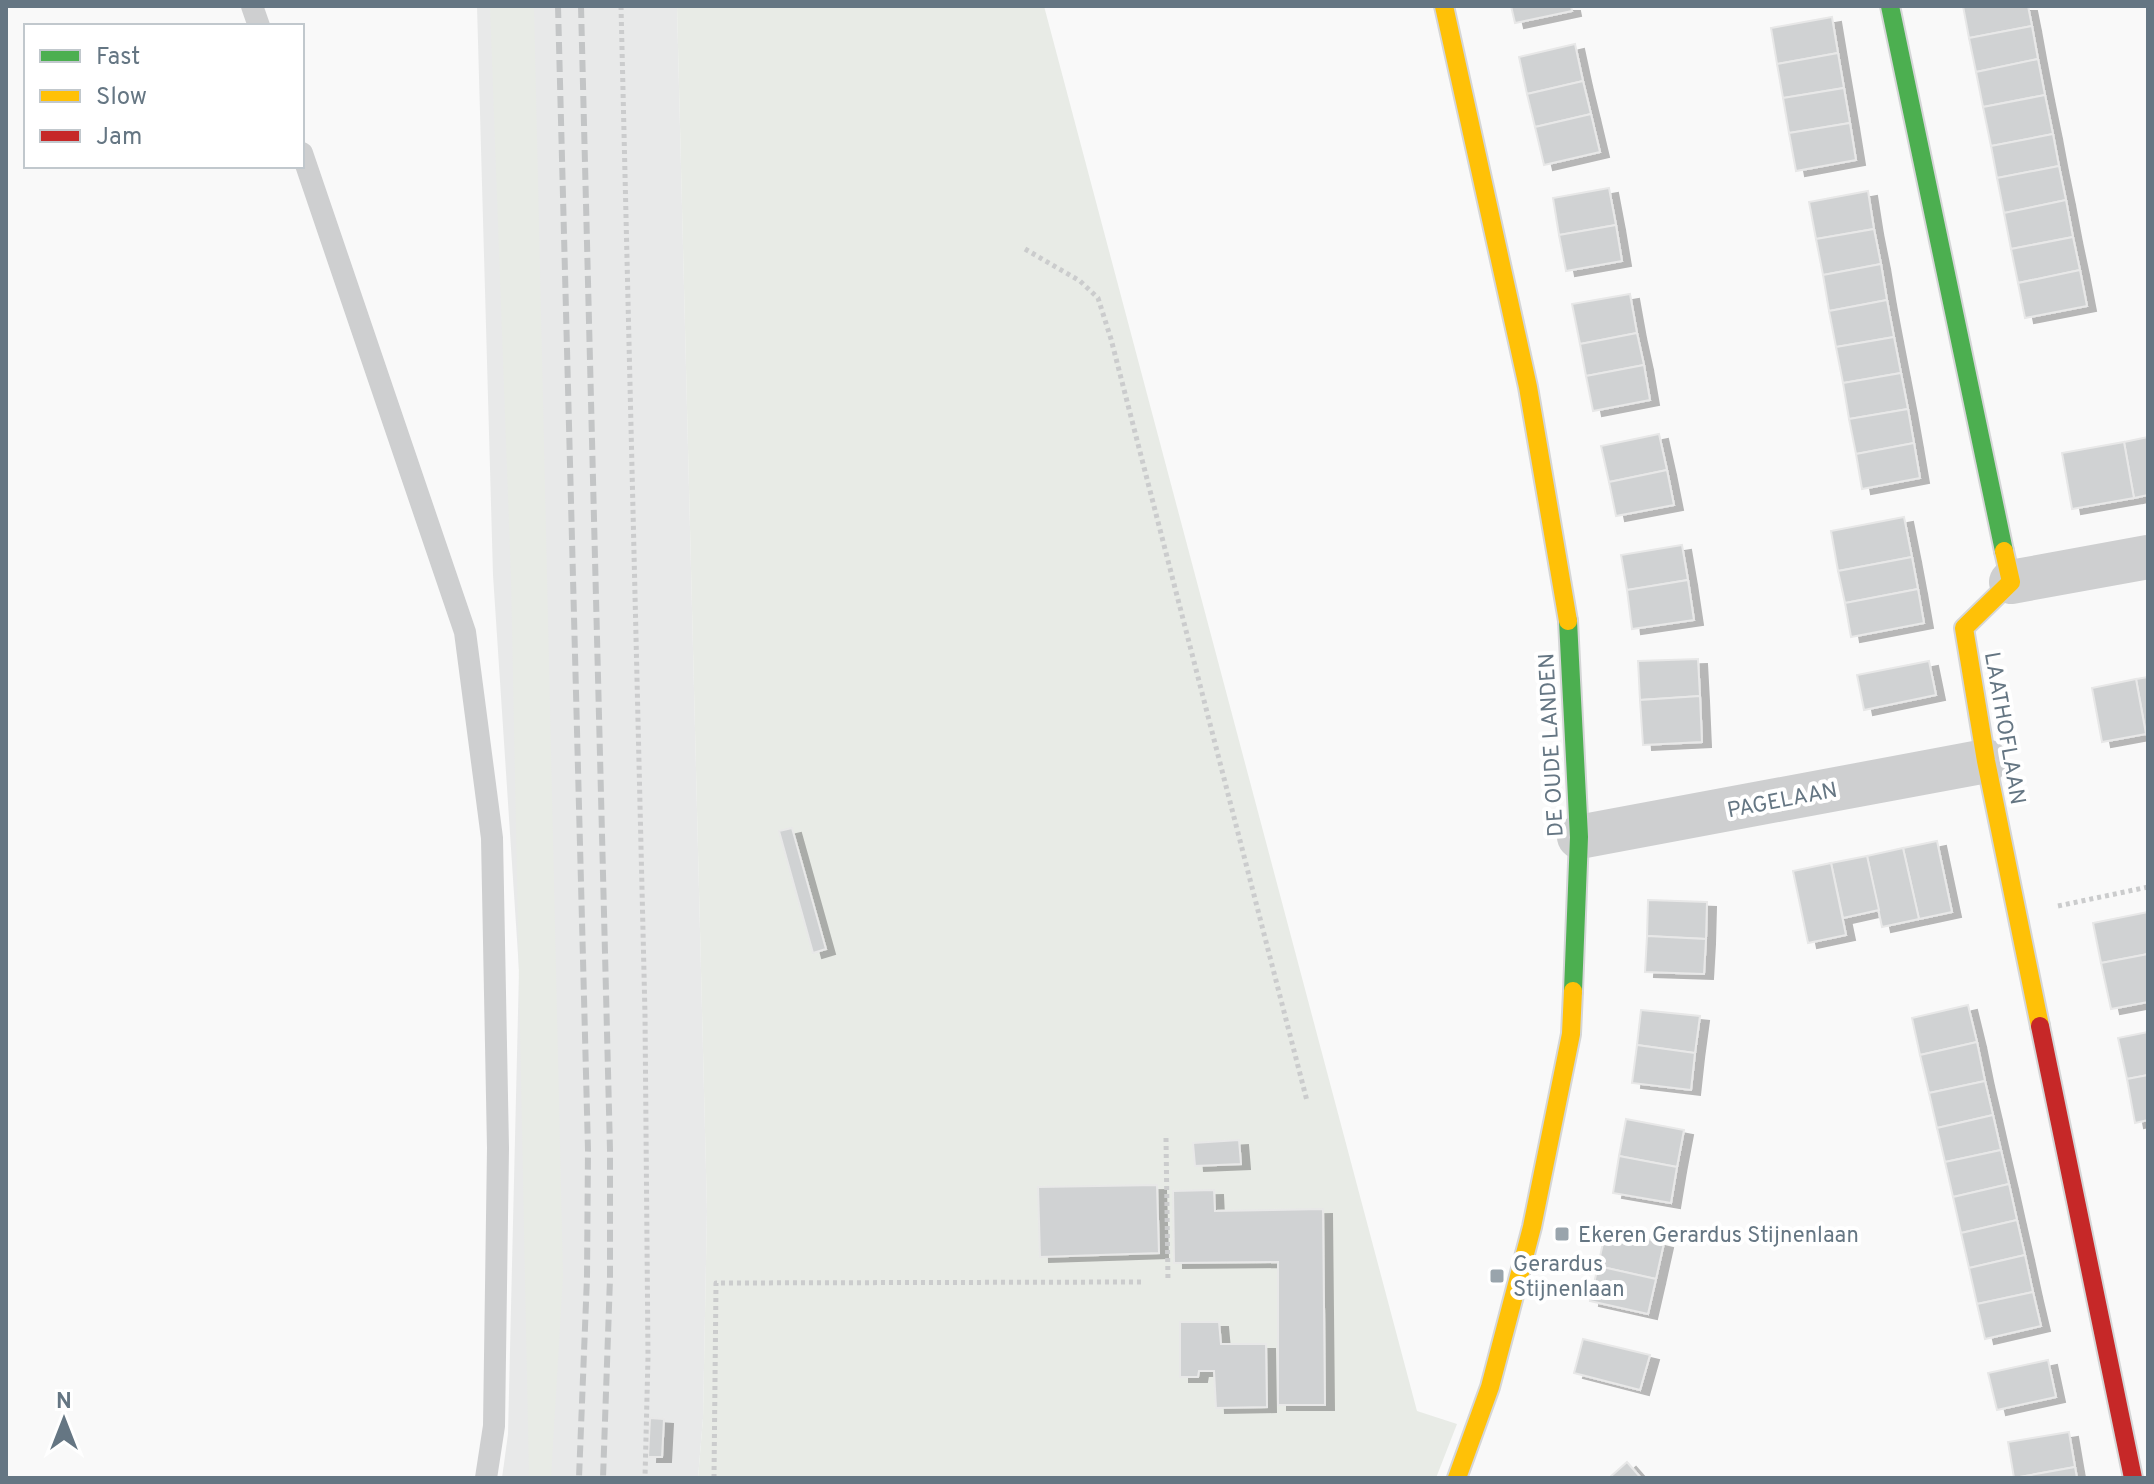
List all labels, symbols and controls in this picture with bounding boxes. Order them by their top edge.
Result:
legend [24,24,304,168]
text: Fast [96,43,140,73]
text: Slow [96,83,147,113]
text: Jam [96,123,142,153]
street label: LAATHOFLAAN [1977,650,2030,807]
street label: DE OUDE LANDEN [1534,652,1571,837]
street label: PAGELAAN [1725,778,1840,825]
place label: Ekeren Gerardus Stijnenlaan [1578,1223,1859,1250]
marker: Ekeren Gerardus Stijnenlaan [1553,1225,1571,1243]
place label: Gerardus Stijnenlaan [1513,1252,1625,1304]
marker: Gerardus Stijnenlaan [1488,1267,1506,1285]
north arrow [24,1380,104,1460]
text: N [56,1389,72,1416]

